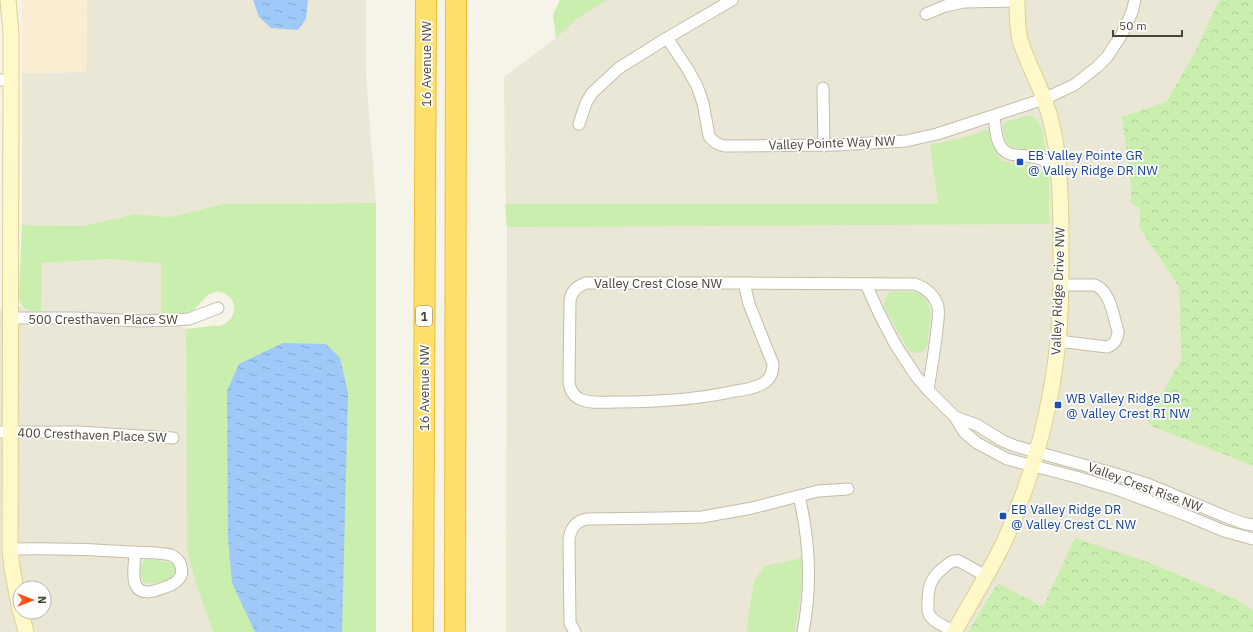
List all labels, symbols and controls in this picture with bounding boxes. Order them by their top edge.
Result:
scale bar [1113,12,1182,38]
text: 50 m [1119,18,1147,33]
street label: 16 Avenue NW [418,21,435,107]
street label: Valley Pointe Way NW [768,132,896,154]
place label: EB Valley Pointe GR @ Valley Ridge DR NW [1028,147,1158,179]
marker: EB Valley Pointe GR @ Valley Ridge DR NW [1015,157,1025,167]
street label: Valley Ridge Drive NW [1047,226,1069,355]
street label: Valley Crest Close NW [594,275,722,292]
road number: 1 [416,306,432,326]
street label: 500 Cresthaven Place SW [28,311,178,328]
street label: 16 Avenue NW [416,345,433,431]
place label: WB Valley Ridge DR @ Valley Crest RI NW [1066,390,1190,422]
marker: WB Valley Ridge DR @ Valley Crest RI NW [1053,400,1063,410]
street label: 400 Cresthaven Place SW [17,424,167,446]
street label: Valley Crest Rise NW [1085,458,1205,516]
place label: EB Valley Ridge DR @ Valley Crest CL NW [1011,501,1136,533]
marker: EB Valley Ridge DR @ Valley Crest CL NW [998,511,1008,521]
north arrow [12,580,52,620]
text: N [35,596,49,604]

